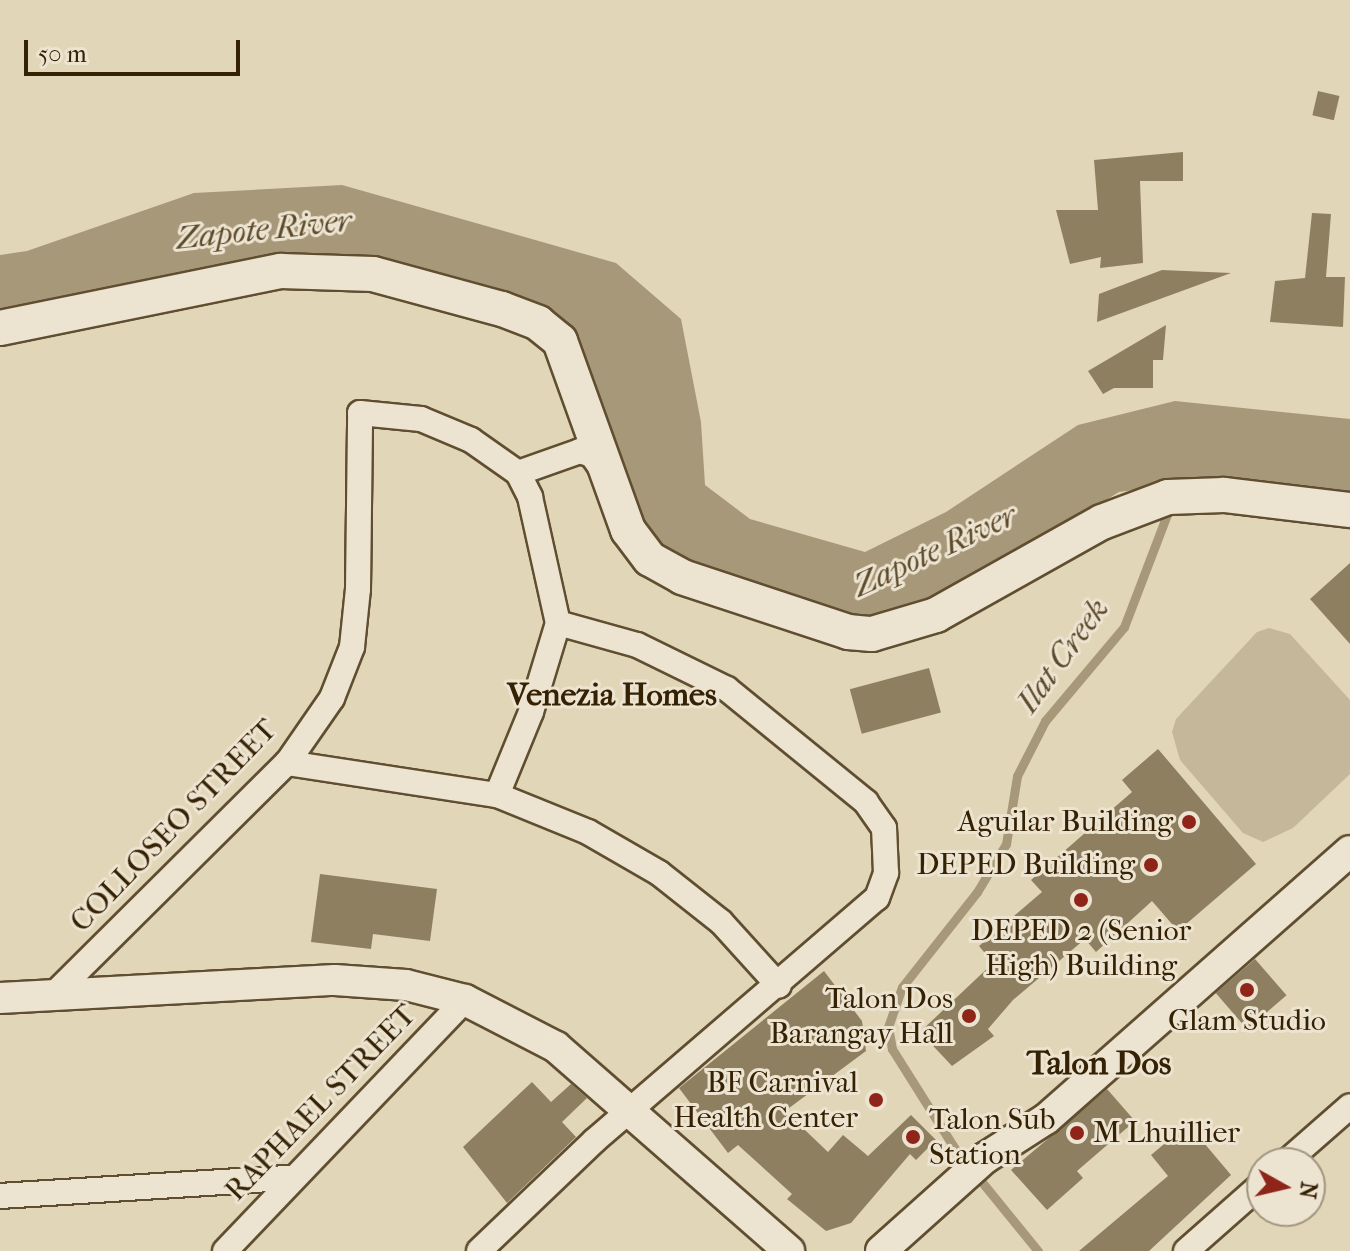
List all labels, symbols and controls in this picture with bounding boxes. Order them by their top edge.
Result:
scale bar [28,24,244,74]
text: 50 m [38,40,87,68]
water label: Zapote River [175,202,353,258]
water label: Zapote River [847,496,1023,606]
water label: Ilat Creek [1008,591,1118,721]
district label: Venezia Homes [507,676,717,714]
street label: COLLOSEO STREET [63,712,285,940]
place label: Aguilar Building [958,804,1173,840]
marker: Aguilar Building [1180,813,1198,831]
place label: DEPED Building [917,847,1135,883]
marker: DEPED Building [1142,856,1160,874]
marker: DEPED 2 (Senior High) Building [1072,891,1090,909]
place label: DEPED 2 (Senior High) Building [971,913,1191,984]
place label: Talon Dos Barangay Hall [770,981,953,1052]
marker: Glam Studio [1238,981,1256,999]
street label: RAPHAEL STREET [218,997,424,1209]
place label: Glam Studio [1168,1003,1326,1039]
marker: Talon Dos Barangay Hall [960,1007,978,1025]
district label: Talon Dos [1027,1044,1171,1084]
place label: BF Carnival Health Center [673,1065,858,1136]
marker: BF Carnival Health Center [865,1089,887,1111]
place label: Talon Sub Station [929,1102,1055,1172]
place label: M Lhuillier [1093,1115,1240,1151]
marker: M Lhuillier [1068,1124,1086,1142]
marker: Talon Sub Station [904,1128,922,1146]
north arrow [1246,1147,1326,1227]
text: N [1294,1180,1322,1200]

